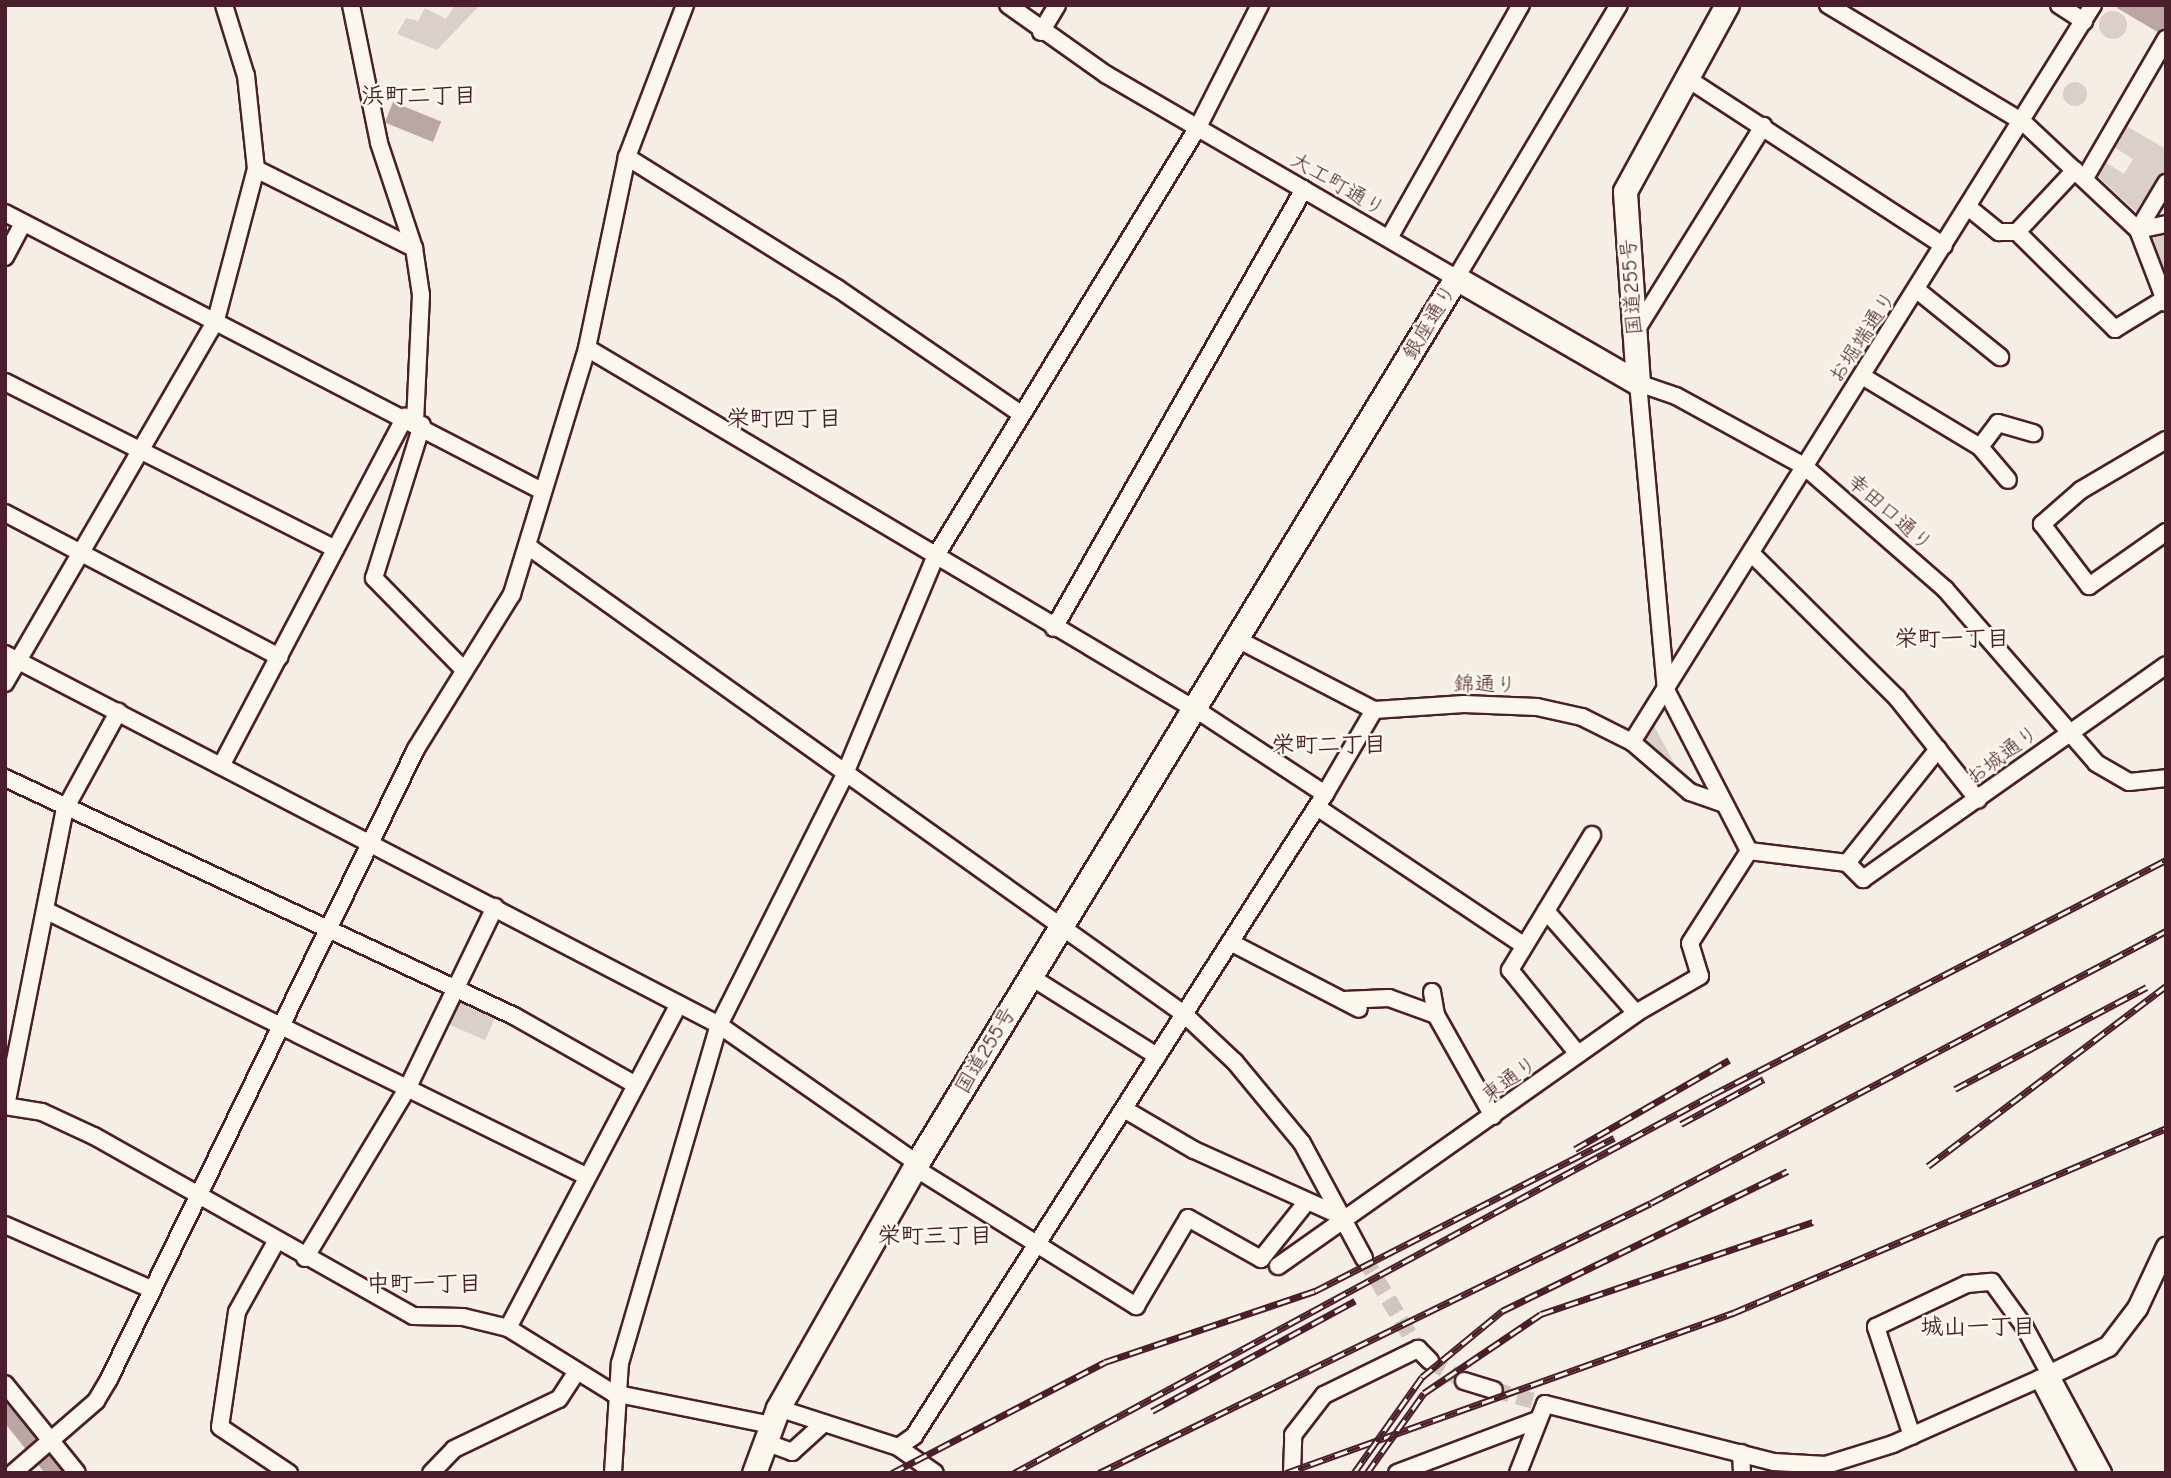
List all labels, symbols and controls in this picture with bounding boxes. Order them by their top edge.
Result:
district label: 浜町二丁目 [362,82,476,110]
street label: 大工町通り [1286,147,1390,221]
street label: 国道255号 [1615,238,1647,336]
street label: 銀座通り [1397,280,1461,364]
street label: お堀端通り [1823,286,1901,388]
district label: 栄町四丁目 [727,405,841,433]
street label: 幸田口通り [1842,468,1938,556]
district label: 栄町一丁目 [1895,625,2009,653]
street label: 錦通り [1453,671,1517,697]
street label: お城通り [1961,720,2043,790]
district label: 栄町二丁目 [1272,731,1386,759]
street label: 国道255号 [949,1002,1021,1098]
street label: 東通り [1476,1050,1542,1108]
district label: 栄町三丁目 [878,1222,992,1250]
district label: 中町一丁目 [367,1270,481,1298]
district label: 城山一丁目 [1921,1313,2035,1341]

